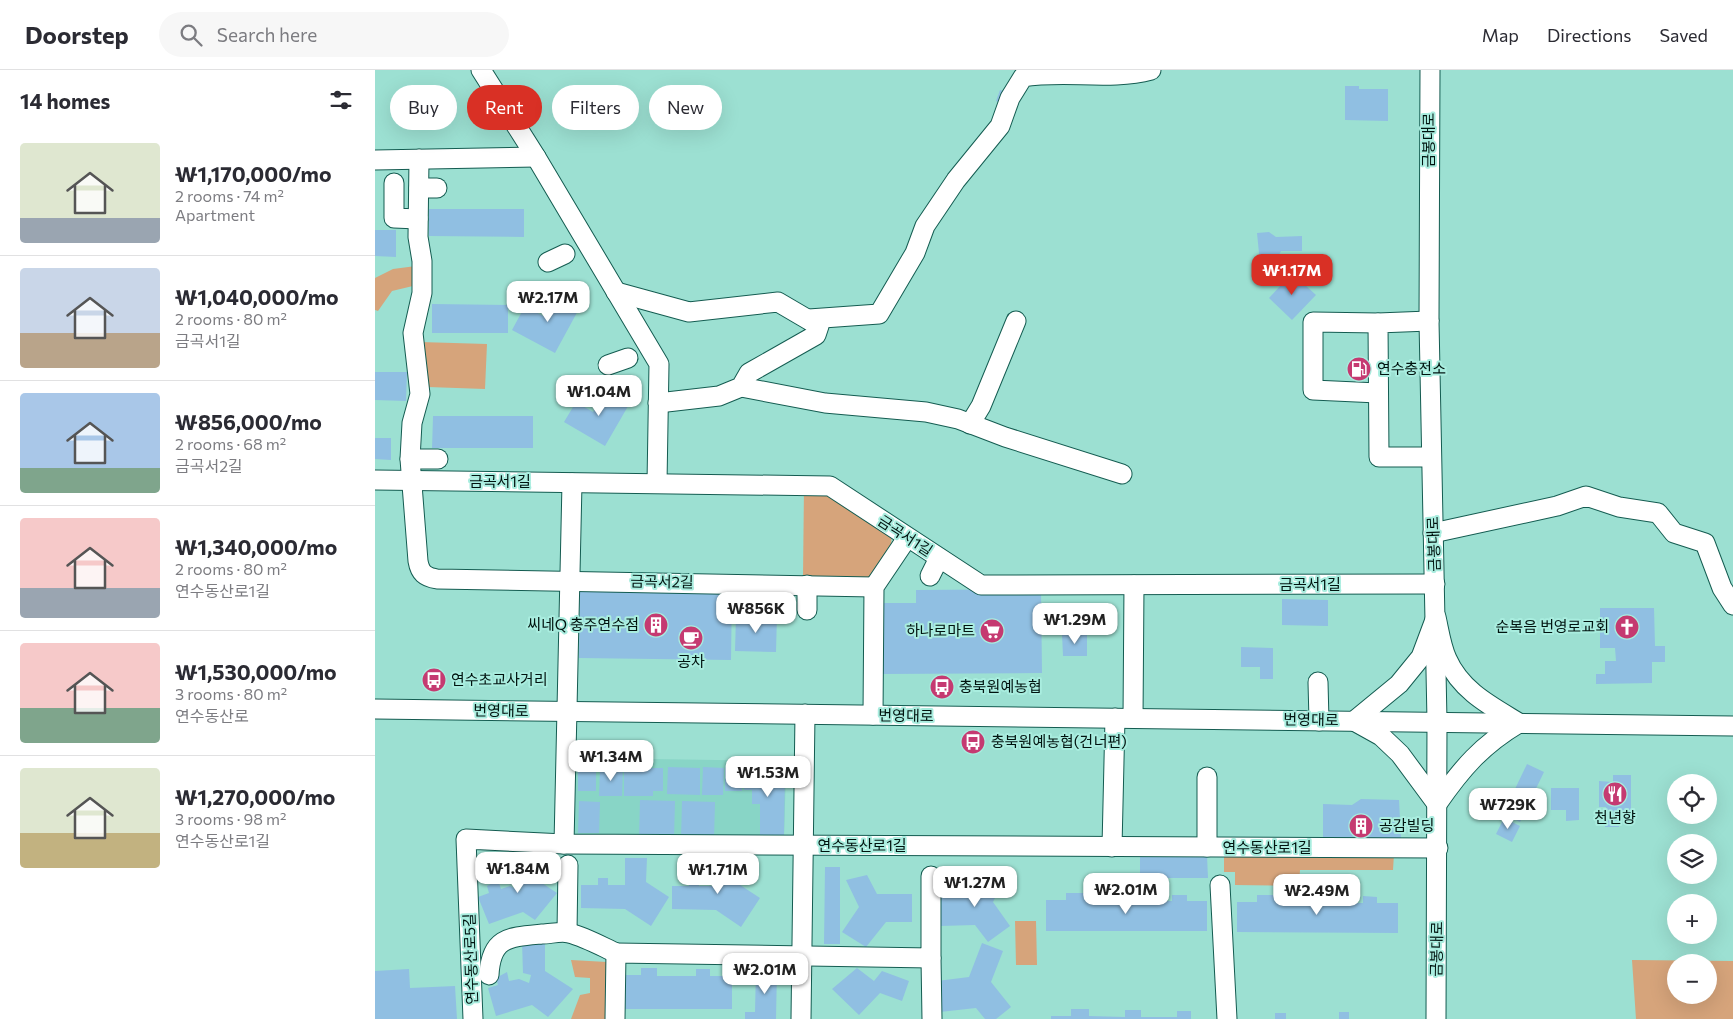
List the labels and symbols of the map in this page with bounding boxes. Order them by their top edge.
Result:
street label: 금봉대로 [1419,112,1437,168]
pin: ₩1.17M [1251,254,1333,296]
pin: ₩2.17M [507,280,589,323]
fuel station icon: 연수충전소 [1346,356,1372,382]
place label: 연수충전소 [1377,359,1446,377]
pin: ₩1.04M [558,374,640,417]
street label: 금곡서1길 [469,472,531,490]
street label: 금곡서1길 [875,511,936,559]
street label: 금봉대로 [1423,516,1443,572]
street label: 금곡서2길 [630,571,694,591]
street label: 금곡서1길 [1279,575,1341,593]
pin: ₩856K [721,592,791,634]
pin: ₩1.29M [1034,602,1116,645]
building icon: 씨네Q 충주연수점 [643,612,669,638]
church icon: 순복음 번영로교회 [1614,614,1640,640]
place label: 씨네Q 충주연수점 [527,615,639,633]
place label: 순복음 번영로교회 [1496,617,1609,635]
supermarket icon: 하나로마트 [979,618,1005,644]
place label: 하나로마트 [906,621,975,639]
cafe icon: 공차 [678,625,704,651]
place label: 공차 [677,652,705,670]
bus stop icon: 연수초교사거리 [421,667,447,693]
place label: 연수초교사거리 [451,670,548,688]
bus stop icon: 충북원예농협 [929,674,955,700]
place label: 충북원예농협 [959,677,1042,695]
street label: 번영대로 [473,701,529,719]
street label: 번영대로 [878,706,934,724]
street label: 번영대로 [1283,710,1339,728]
bus stop icon: 충북원예농협(건너편) [960,729,986,755]
place label: 충북원예농협(건너편) [991,732,1127,750]
pin: ₩1.34M [570,740,652,782]
pin: ₩1.53M [727,756,809,798]
restaurant icon: 천년향 [1602,781,1628,807]
pin: ₩729K [1473,788,1543,830]
place label: 천년향 [1594,808,1636,826]
building icon: 공감빌딩 [1348,813,1374,839]
place label: 공감빌딩 [1379,816,1434,834]
street label: 연수동산로1길 [817,836,907,854]
street label: 연수동산로1길 [1222,838,1312,856]
pin: ₩1.84M [477,852,559,894]
pin: ₩1.71M [677,852,759,895]
pin: ₩1.27M [934,866,1016,908]
pin: ₩2.01M [1085,872,1167,915]
pin: ₩2.49M [1276,874,1358,916]
street label: 연수동산로5길 [459,913,481,1005]
street label: 금봉대로 [1427,921,1445,977]
pin: ₩2.01M [724,952,806,995]

